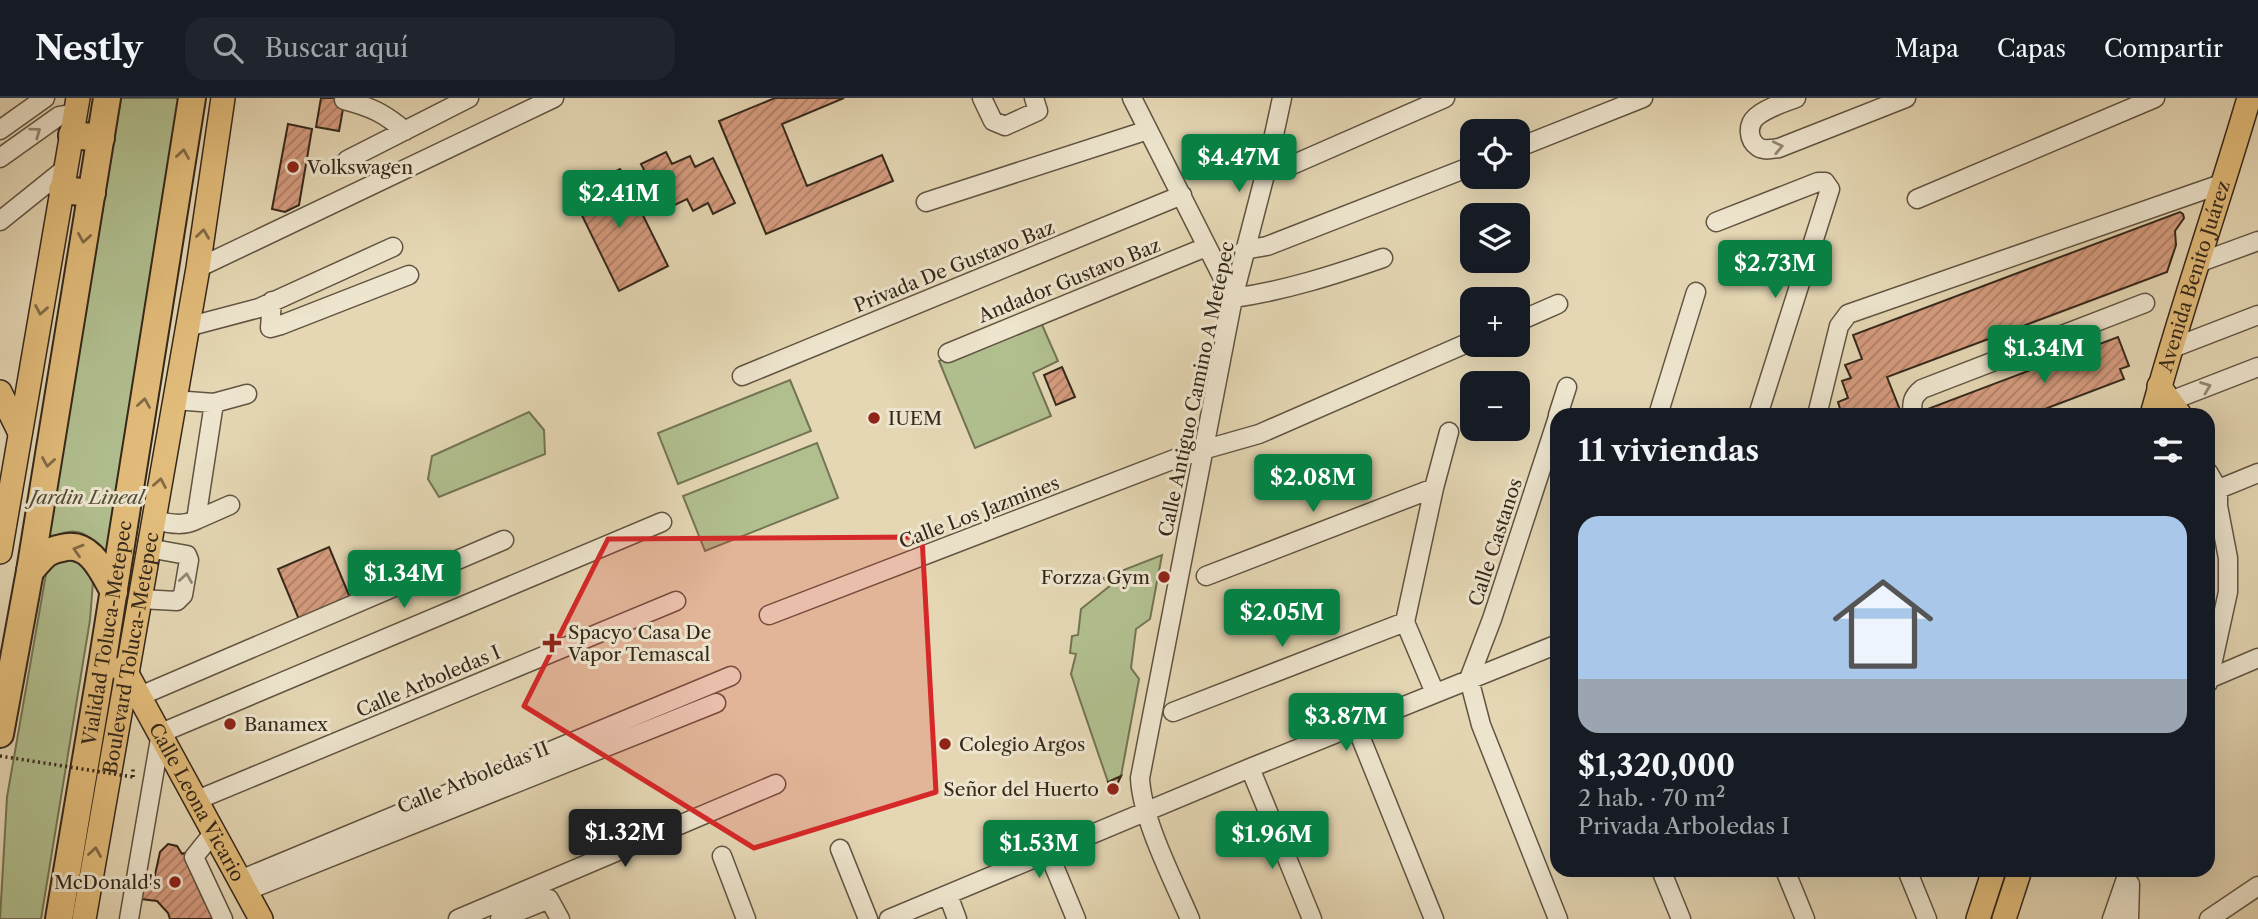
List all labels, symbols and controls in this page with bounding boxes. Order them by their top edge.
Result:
search box [185,17,675,80]
text: Nestly [35,28,143,69]
icon: search [209,29,247,67]
text: Buscar aquí [265,32,408,64]
text: Mapa [1895,34,1959,63]
text: Capas [1997,34,2066,63]
text: Compartir [2104,34,2223,63]
map controls [1460,119,1530,441]
button: locate [1460,119,1530,189]
one-way arrow [28,128,41,140]
pin: $4.47M [1182,134,1296,194]
one-way arrow [1771,140,1783,155]
text: $4.47M [1198,143,1280,171]
one-way arrow [175,148,190,160]
place label: Volkswagen [306,156,413,179]
marker: Volkswagen [285,159,301,175]
pin: $2.41M [562,170,676,230]
street label: Avenida Benito Juárez [2153,178,2235,376]
text: $2.41M [578,179,660,207]
button: layers [1460,203,1530,273]
street label: Privada De Gustavo Baz [850,216,1058,317]
one-way arrow [195,229,210,240]
one-way arrow [77,232,92,244]
street label: Andador Gustavo Baz [974,233,1164,328]
street label: Calle Antiguo Camino A Metepec [1154,239,1239,539]
pin: $2.73M [1718,240,1832,300]
text: $2.73M [1734,249,1816,277]
button: + [1460,287,1530,357]
one-way arrow [35,304,50,316]
pin: $1.34M [1987,326,2101,385]
text: $1.34M [2004,334,2084,362]
button: − [1460,371,1530,441]
one-way arrow [2199,382,2211,396]
one-way arrow [136,397,151,409]
place label: IUEM [888,407,942,430]
marker: IUEM [866,410,882,426]
icon: filters [2149,431,2187,469]
text: 11 viviendas [1578,432,1759,469]
pin: $2.08M [1256,454,1370,514]
one-way arrow [41,457,56,468]
text: $2.08M [1270,463,1356,491]
street label: Calle Los Jazmines [896,471,1063,554]
street label: Calle Castanos [1464,475,1527,609]
one-way arrow [151,477,166,489]
park label: Jardin Lineal [25,486,146,509]
street label: Vialidad Toluca-Metepec [77,519,137,748]
street label: Boulevard Toluca-Metepec [99,530,164,776]
one-way arrow [72,544,85,559]
pin: $1.34M [347,550,461,610]
text: $1.34M [364,559,444,587]
icon: home [1820,561,1946,687]
place label: Forzza Gym [1041,566,1150,589]
marker: Forzza Gym [1156,569,1172,585]
one-way arrow [178,572,193,584]
pin: $2.05M [1225,589,1339,649]
text: $2.05M [1240,598,1324,626]
place label: Spacyo Casa De Vapor Temascal [567,621,711,666]
marker: Spacyo Casa De Vapor Temascal [542,633,562,653]
street label: Calle Arboledas I [353,641,504,722]
pin: $3.87M [1289,694,1403,753]
text: $3.87M [1305,702,1387,730]
place label: Banamex [244,713,329,736]
marker: Banamex [222,716,238,732]
street label: Calle Leona Vicario [144,719,249,886]
place label: Colegio Argos [959,733,1085,756]
marker: Colegio Argos [937,736,953,752]
street label: Calle Arboledas II [394,737,552,818]
text: $1,320,000 [1578,747,1735,784]
place label: Señor del Huerto [943,778,1099,801]
marker: Señor del Huerto [1105,781,1121,797]
text: 2 hab. · 70 m² [1578,784,1725,812]
pin: $1.32M [568,810,682,869]
pin: $1.96M [1215,812,1329,871]
text: Privada Arboledas I [1578,812,1790,840]
text: $1.32M [585,818,665,846]
pin: $1.53M [982,820,1096,880]
text: $1.96M [1232,820,1312,848]
text: $1.53M [999,829,1079,857]
one-way arrow [87,846,102,858]
place label: McDonald's [54,871,161,894]
marker: McDonald's [167,874,183,890]

